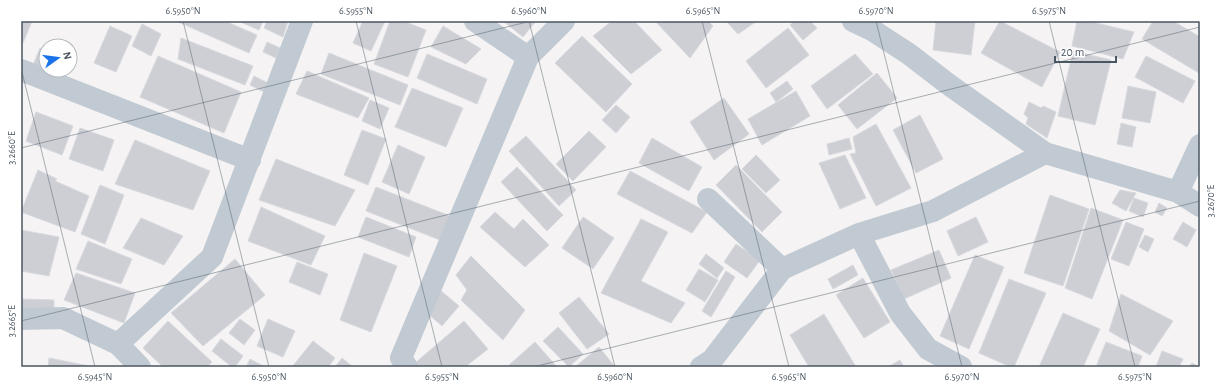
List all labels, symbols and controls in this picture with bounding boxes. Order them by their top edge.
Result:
text: 6.5950°N [165,6,201,16]
text: 6.5955°N [339,6,373,16]
text: 6.5960°N [511,6,547,16]
text: 6.5965°N [686,6,720,16]
text: 6.5970°N [858,6,894,16]
text: 6.5975°N [1032,6,1066,16]
north arrow [38,38,78,78]
scale bar [1055,38,1116,64]
text: 20 m [1061,46,1084,58]
text: N [61,51,73,61]
text: 3.2660°E [7,131,17,165]
text: 3.2670°E [1206,184,1216,217]
text: 3.2665°E [7,305,17,337]
text: 6.5945°N [78,372,112,382]
text: 6.5950°N [251,372,287,382]
text: 6.5955°N [425,372,459,382]
text: 6.5960°N [597,372,633,382]
text: 6.5965°N [772,372,806,382]
text: 6.5970°N [944,372,980,382]
text: 6.5975°N [1118,372,1152,382]

